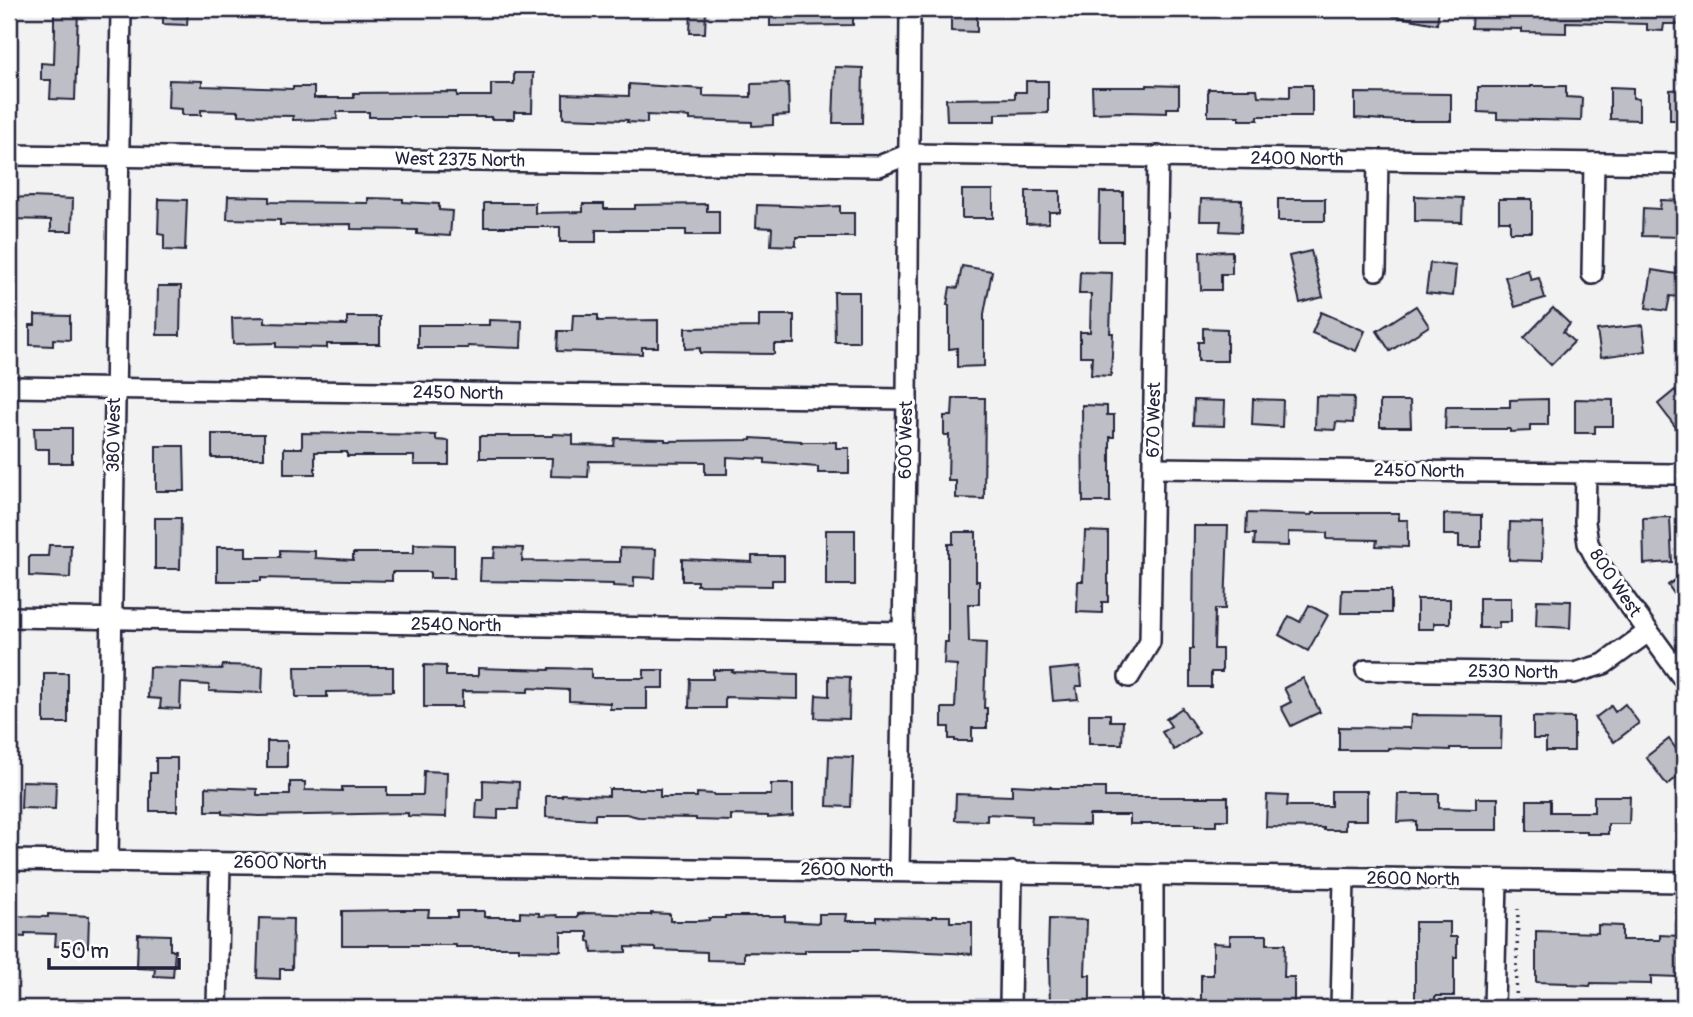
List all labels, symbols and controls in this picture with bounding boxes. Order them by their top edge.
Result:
street label: West 2375 North [395,147,525,173]
street label: 2400 North [1250,147,1344,171]
street label: 2450 North [413,381,503,405]
street label: 670 West [1142,381,1166,458]
street label: 380 West [102,397,126,473]
street label: 600 West [894,400,918,479]
street label: 2450 North [1374,459,1464,483]
street label: 800 West [1584,545,1647,622]
street label: 2540 North [411,613,501,637]
street label: 2530 North [1468,660,1558,684]
street label: 2600 North [233,851,327,875]
street label: 2600 North [800,858,894,882]
street label: 2600 North [1366,867,1460,891]
scale bar [49,926,178,970]
text: 50 m [60,938,109,965]

